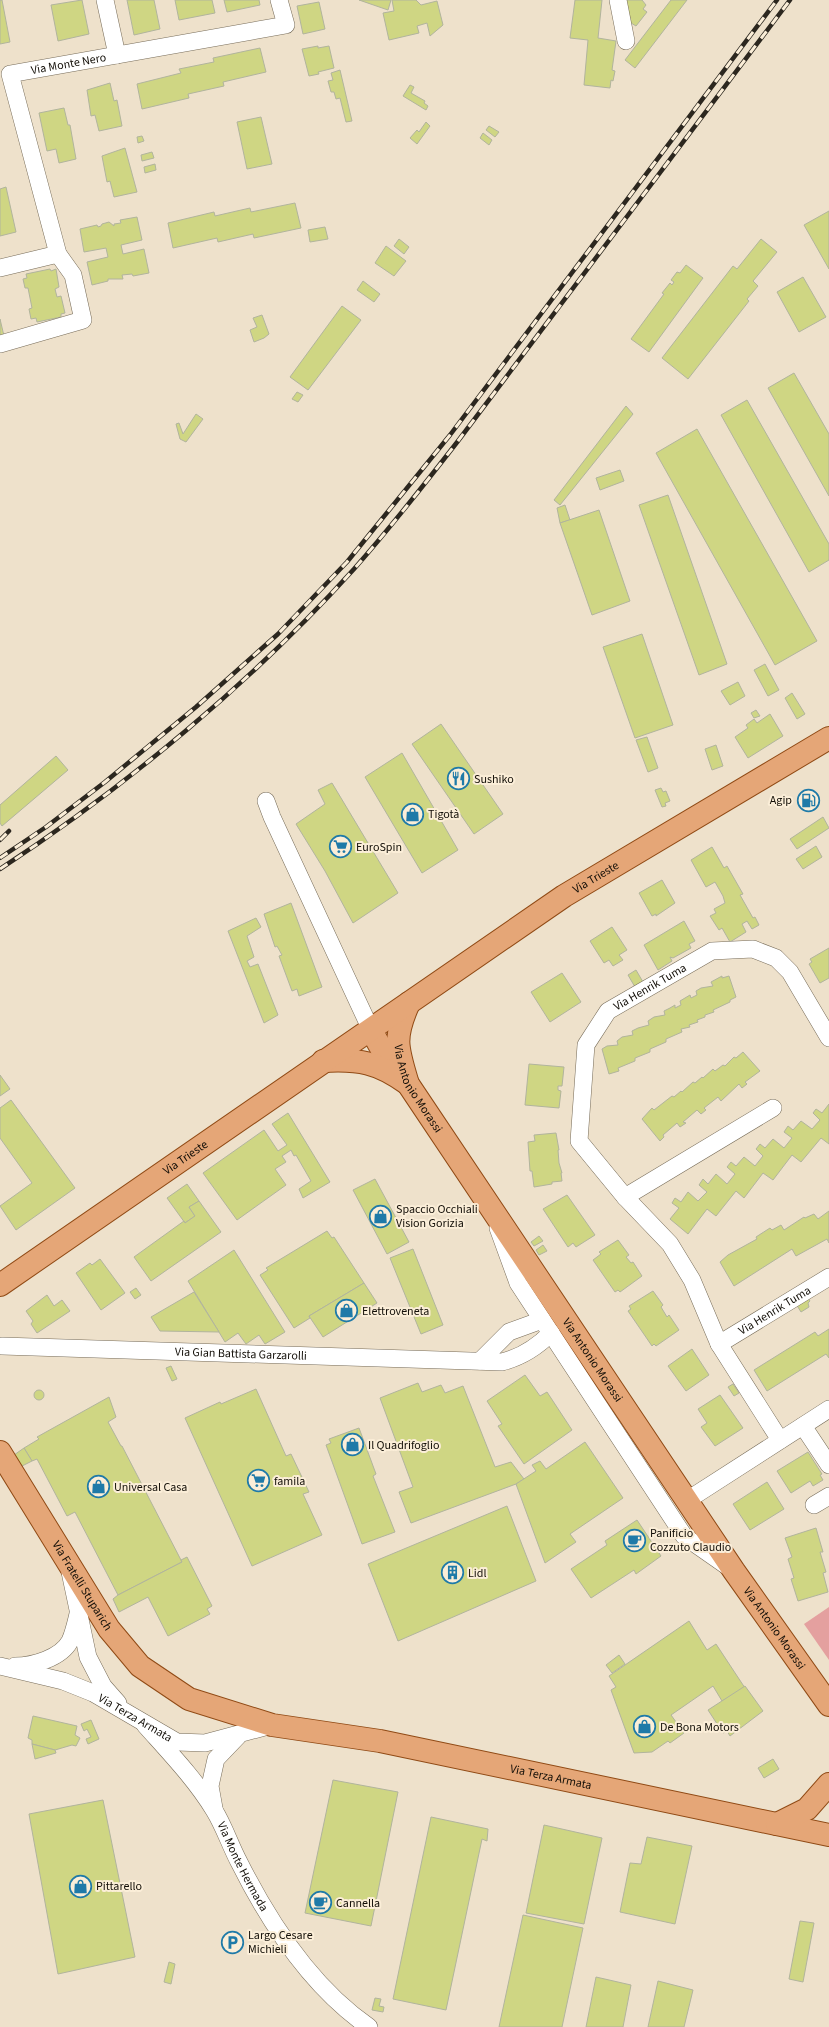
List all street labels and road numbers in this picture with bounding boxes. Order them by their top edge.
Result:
street label: Via Monte Nero [30,49,107,79]
street label: Via Trieste [569,857,622,898]
street label: Via Henrik Tuma [610,959,690,1015]
street label: Via Antonio Morassi [390,1043,447,1136]
street label: Via Trieste [159,1136,211,1179]
street label: Via Henrik Tuma [735,1282,814,1339]
street label: Via Antonio Morassi [558,1315,627,1405]
street label: Via Gian Battista Garzarolli [175,1343,307,1364]
street label: Via Fratelli Stuparich [48,1537,117,1634]
street label: Via Antonio Morassi [739,1583,810,1673]
street label: Via Terza Armata [95,1689,175,1746]
street label: Via Terza Armata [509,1760,593,1794]
street label: Via Monte Hermada [213,1819,273,1914]

